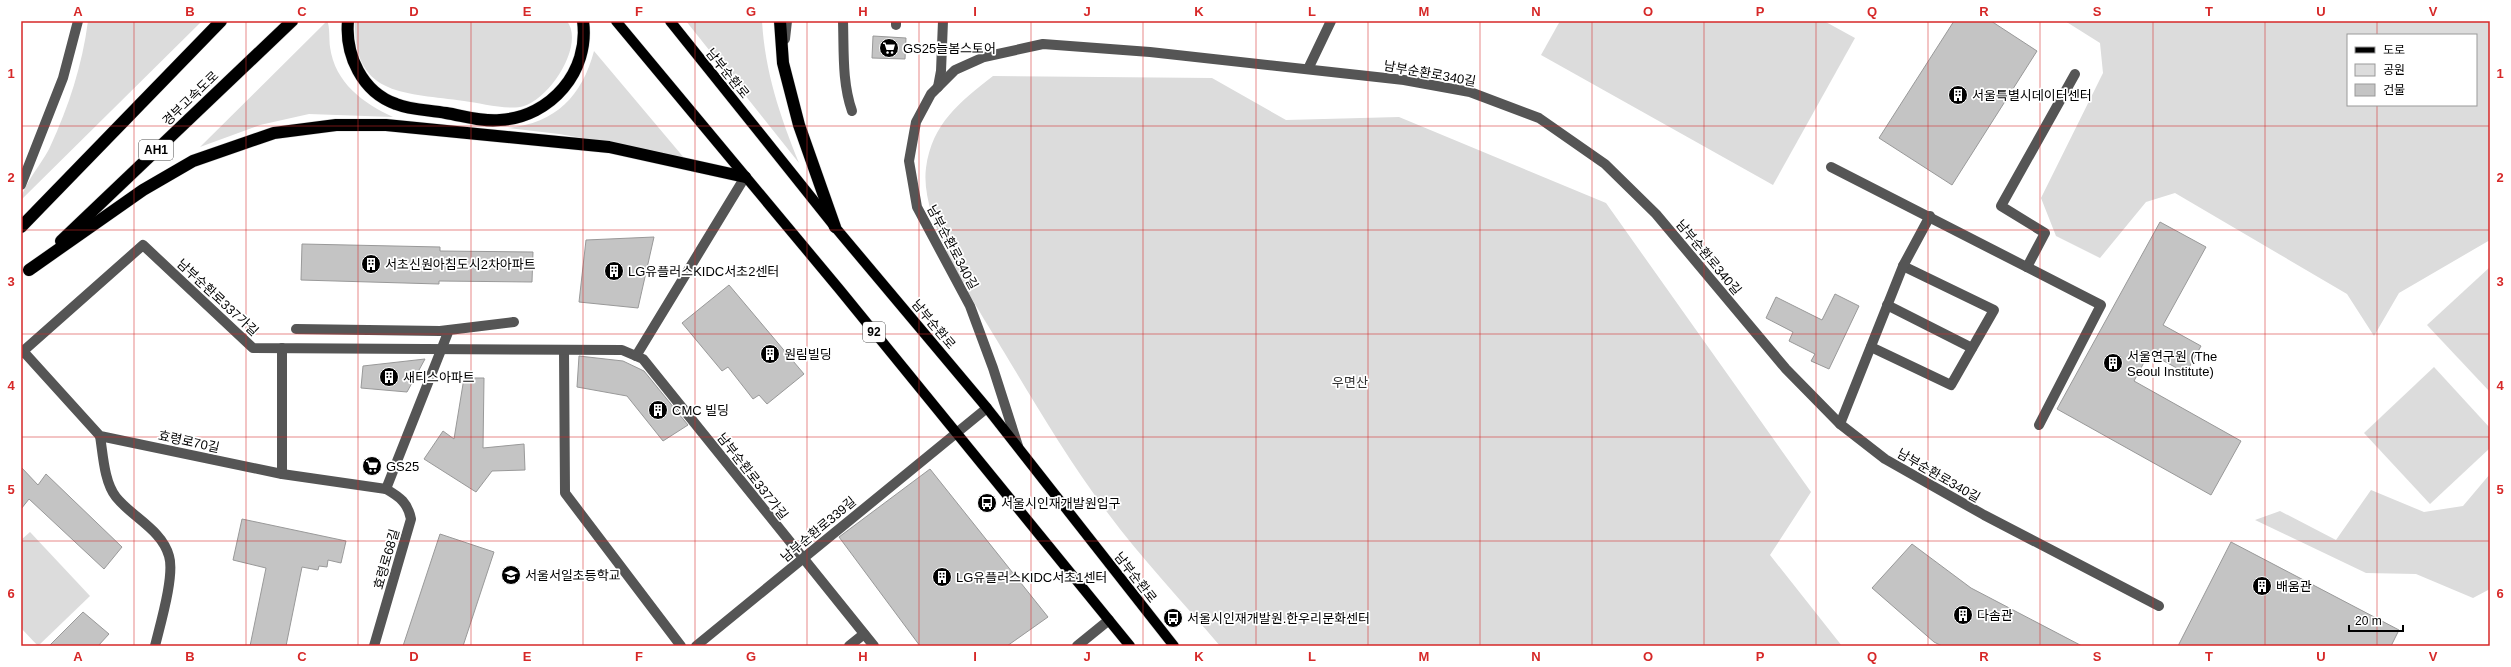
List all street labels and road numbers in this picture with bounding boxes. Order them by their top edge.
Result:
street label: 남부순환로 [703,45,752,101]
street label: 남부순환로340길 [1383,58,1477,89]
street label: 경부고속도로 [159,68,221,129]
road number: AH1 [139,140,173,160]
street label: 남부순환로340길 [924,202,981,292]
street label: 남부순환로340길 [1673,217,1744,298]
street label: 남부순환로337가길 [174,256,261,339]
street label: 남부순환로 [909,297,959,352]
road number: 92 [863,322,885,342]
street label: 효령로70길 [157,428,221,455]
street label: 남부순환로337가길 [714,430,791,522]
street label: 남부순환로340길 [1895,446,1983,505]
street label: 남부순환로339길 [778,494,859,565]
street label: 효령로68길 [371,527,402,591]
street label: 남부순환로 [1111,549,1160,606]

